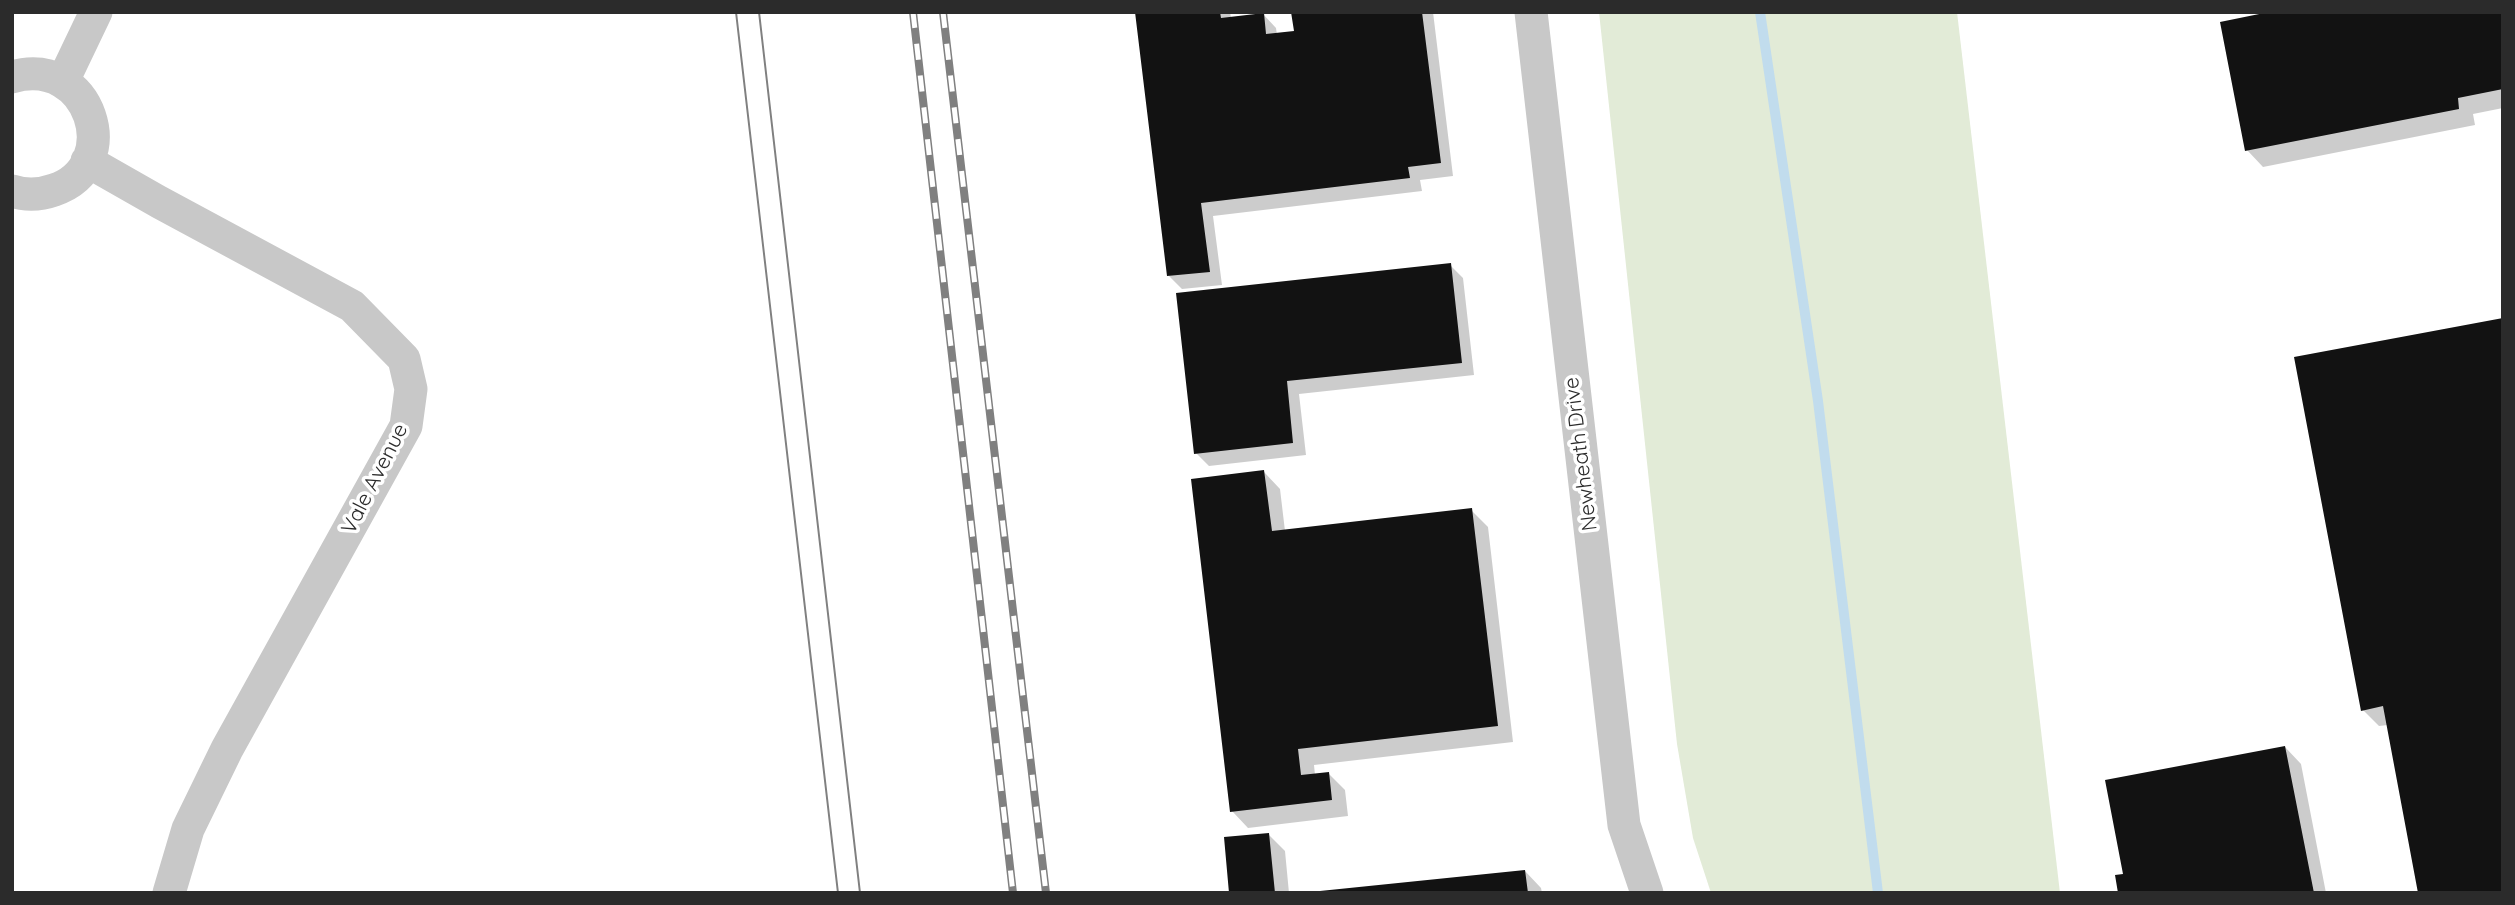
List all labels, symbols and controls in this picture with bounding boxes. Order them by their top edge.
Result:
street label: Newheath Drive [1559,376,1603,532]
street label: Vale Avenue [336,420,414,538]

